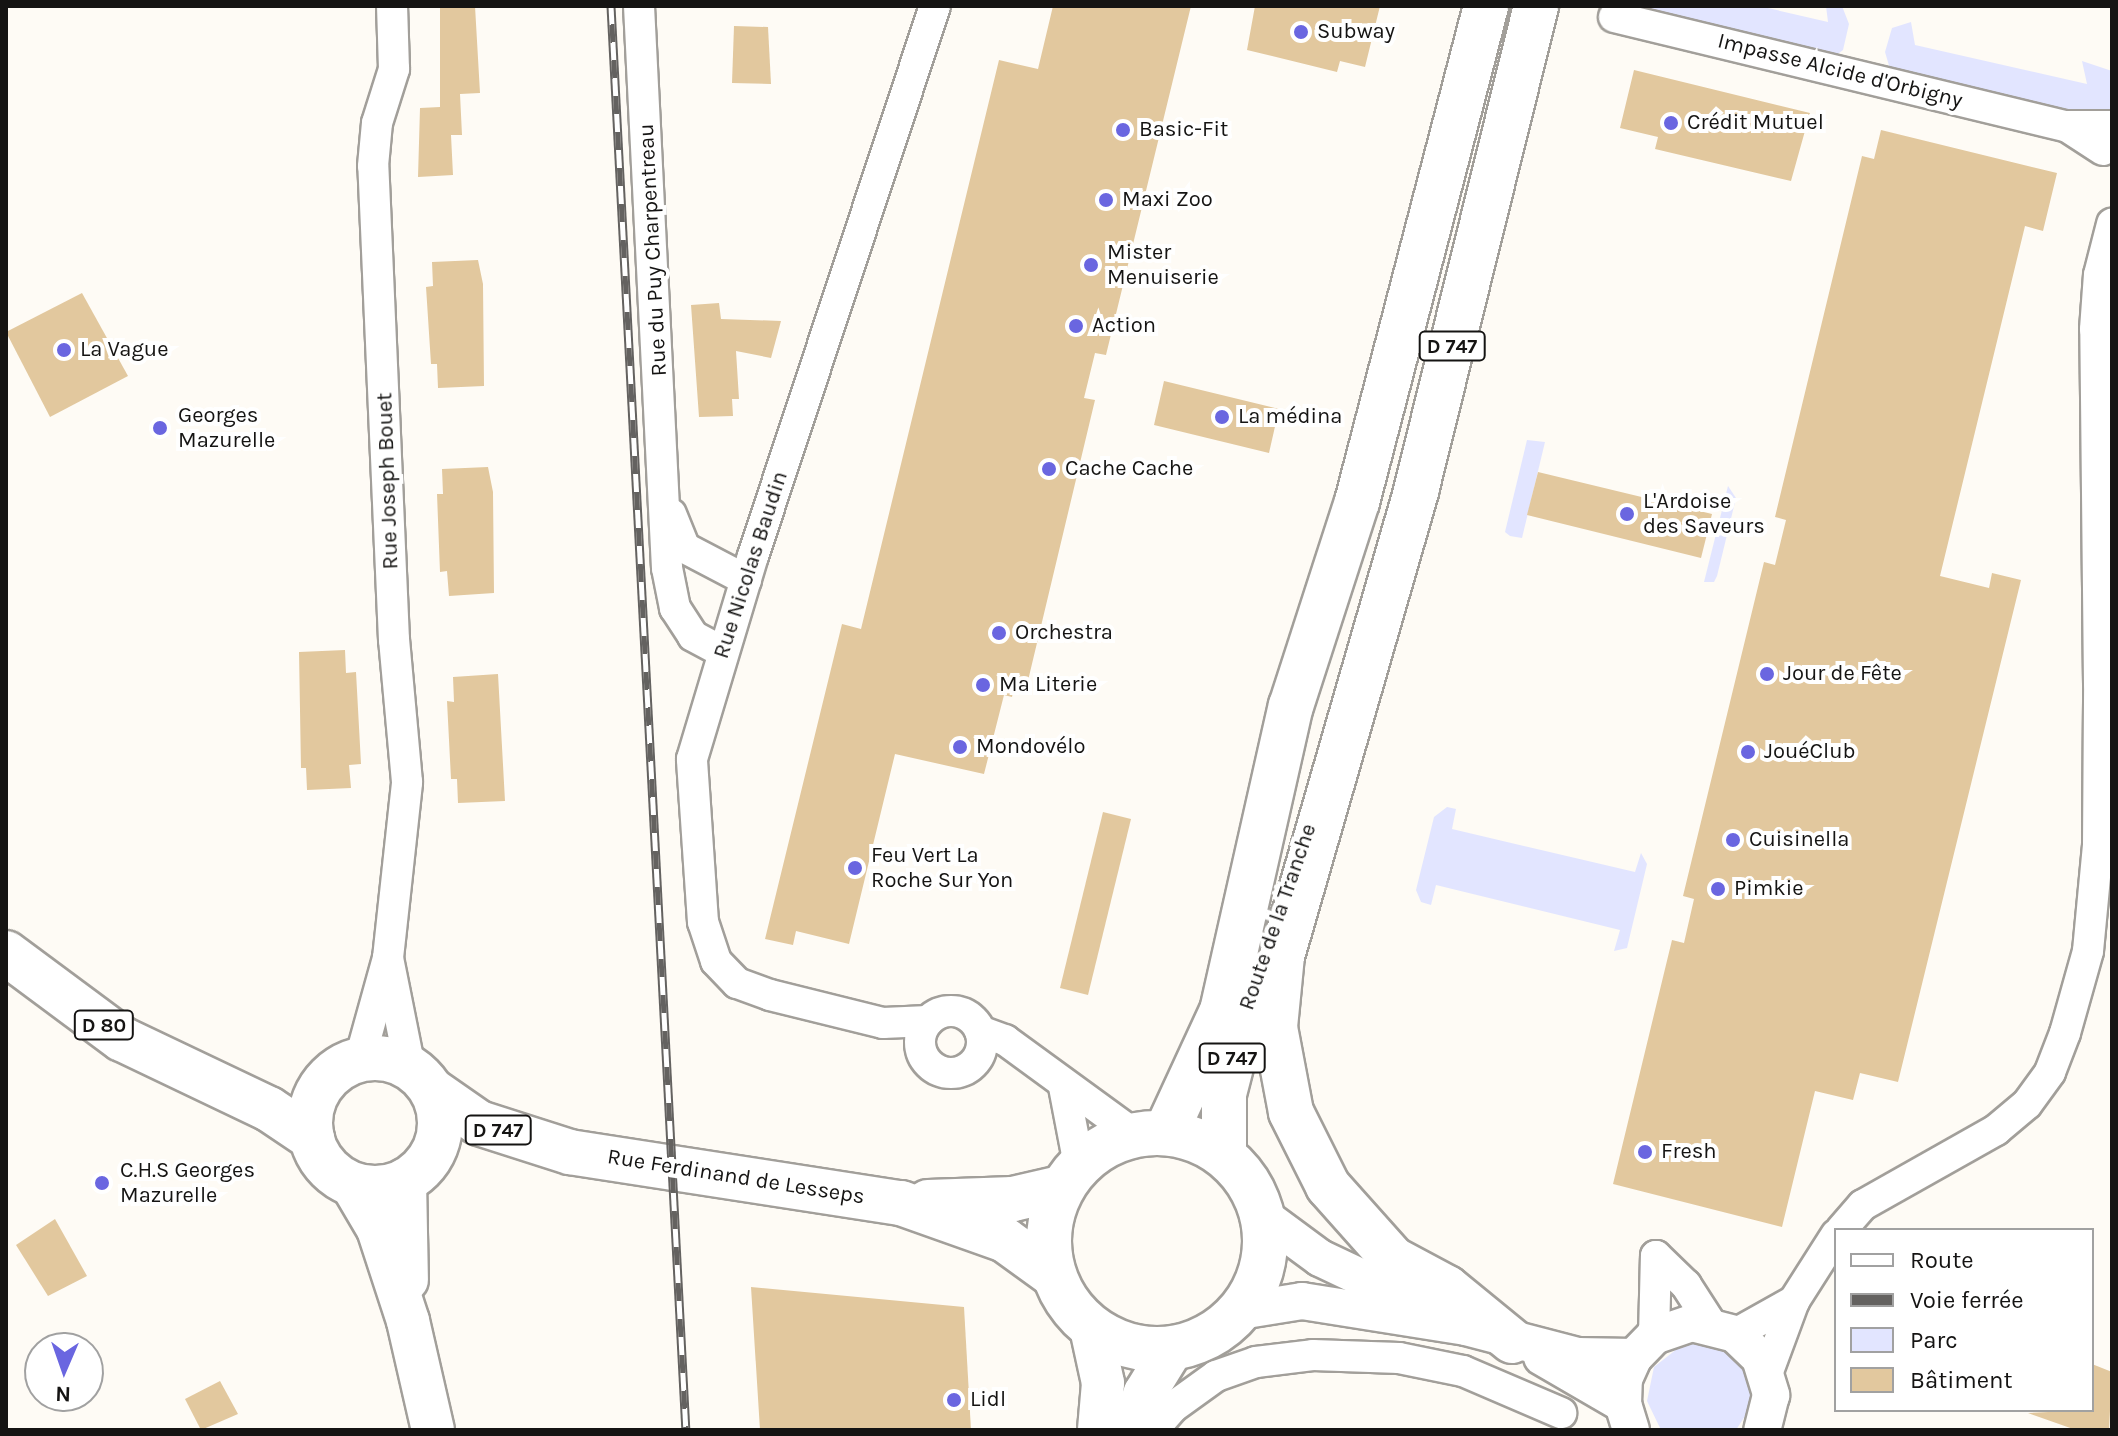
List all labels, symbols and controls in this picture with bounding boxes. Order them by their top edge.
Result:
place label: Subway [1317,19,1395,45]
marker: Subway [1292,23,1310,41]
street label: Impasse Alcide d'Orbigny [1715,28,1965,114]
place label: Crédit Mutuel [1687,110,1824,136]
marker: Crédit Mutuel [1662,114,1680,132]
place label: Basic-Fit [1139,117,1228,143]
marker: Basic-Fit [1114,121,1132,139]
street label: Rue du Puy Charpentreau [633,123,673,377]
place label: Maxi Zoo [1122,187,1213,213]
marker: Maxi Zoo [1097,191,1115,209]
place label: Mister Menuiserie [1107,239,1219,290]
marker: Mister Menuiserie [1082,256,1100,274]
place label: Action [1092,313,1156,339]
marker: Action [1067,317,1085,335]
road number: D 747 [1418,330,1486,362]
place label: La Vague [80,337,168,363]
marker: La Vague [55,341,73,359]
street label: Rue Joseph Bouet [372,392,404,570]
place label: Georges Mazurelle [178,402,275,454]
place label: La médina [1238,404,1342,430]
marker: La médina [1213,408,1231,426]
marker: Georges Mazurelle [149,417,171,439]
place label: Cache Cache [1065,456,1193,482]
marker: Cache Cache [1040,460,1058,478]
street label: Rue Nicolas Baudin [708,468,794,662]
place label: L'Ardoise des Saveurs [1643,488,1765,540]
marker: L'Ardoise des Saveurs [1618,505,1636,523]
place label: Orchestra [1015,620,1113,646]
marker: Orchestra [990,624,1008,642]
place label: Jour de Fête [1783,661,1902,687]
marker: Jour de Fête [1758,665,1776,683]
place label: Ma Literie [999,672,1097,698]
marker: Ma Literie [974,676,992,694]
place label: Mondovélo [976,734,1086,760]
marker: Mondovélo [951,738,969,756]
place label: JouéClub [1764,739,1856,765]
marker: JouéClub [1739,743,1757,761]
street label: Route de la Tranche [1234,820,1322,1014]
place label: Cuisinella [1749,827,1849,853]
marker: Cuisinella [1724,831,1742,849]
place label: Feu Vert La Roche Sur Yon [871,842,1013,894]
marker: Feu Vert La Roche Sur Yon [846,859,864,877]
place label: Pimkie [1734,876,1804,902]
marker: Pimkie [1709,880,1727,898]
road number: D 80 [72,1009,136,1041]
road number: D 747 [1198,1042,1266,1074]
road number: D 747 [464,1114,532,1146]
place label: Fresh [1661,1139,1717,1165]
marker: Fresh [1636,1143,1654,1161]
street label: Rue Ferdinand de Lesseps [606,1144,866,1210]
place label: C.H.S Georges Mazurelle [120,1157,255,1208]
marker: C.H.S Georges Mazurelle [91,1172,113,1194]
legend [1834,1228,2094,1412]
text: Route [1910,1246,1974,1274]
text: Voie ferrée [1910,1286,2024,1314]
text: Parc [1910,1326,1958,1354]
north arrow [24,1332,104,1412]
text: Bâtiment [1910,1366,2013,1394]
text: N [55,1381,72,1407]
place label: Lidl [970,1387,1006,1413]
marker: Lidl [945,1391,963,1409]

